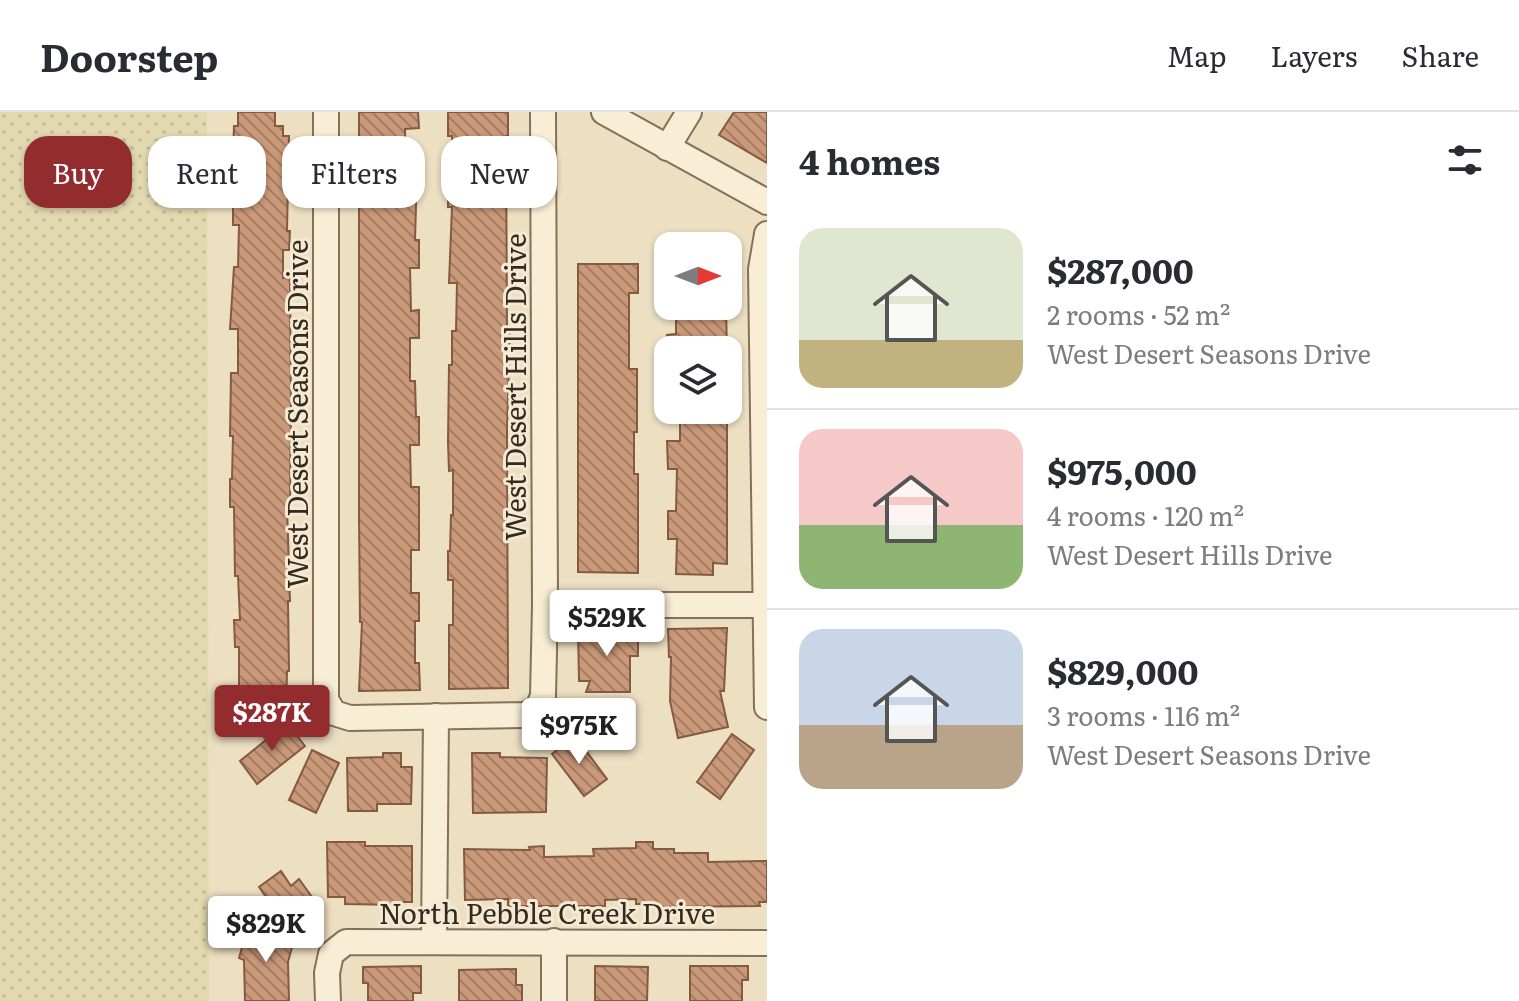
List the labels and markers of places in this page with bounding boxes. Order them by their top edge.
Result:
pin: $529K [551,590,663,658]
pin: $287K [216,685,328,753]
pin: $975K [523,698,635,766]
pin: $829K [210,896,322,964]

